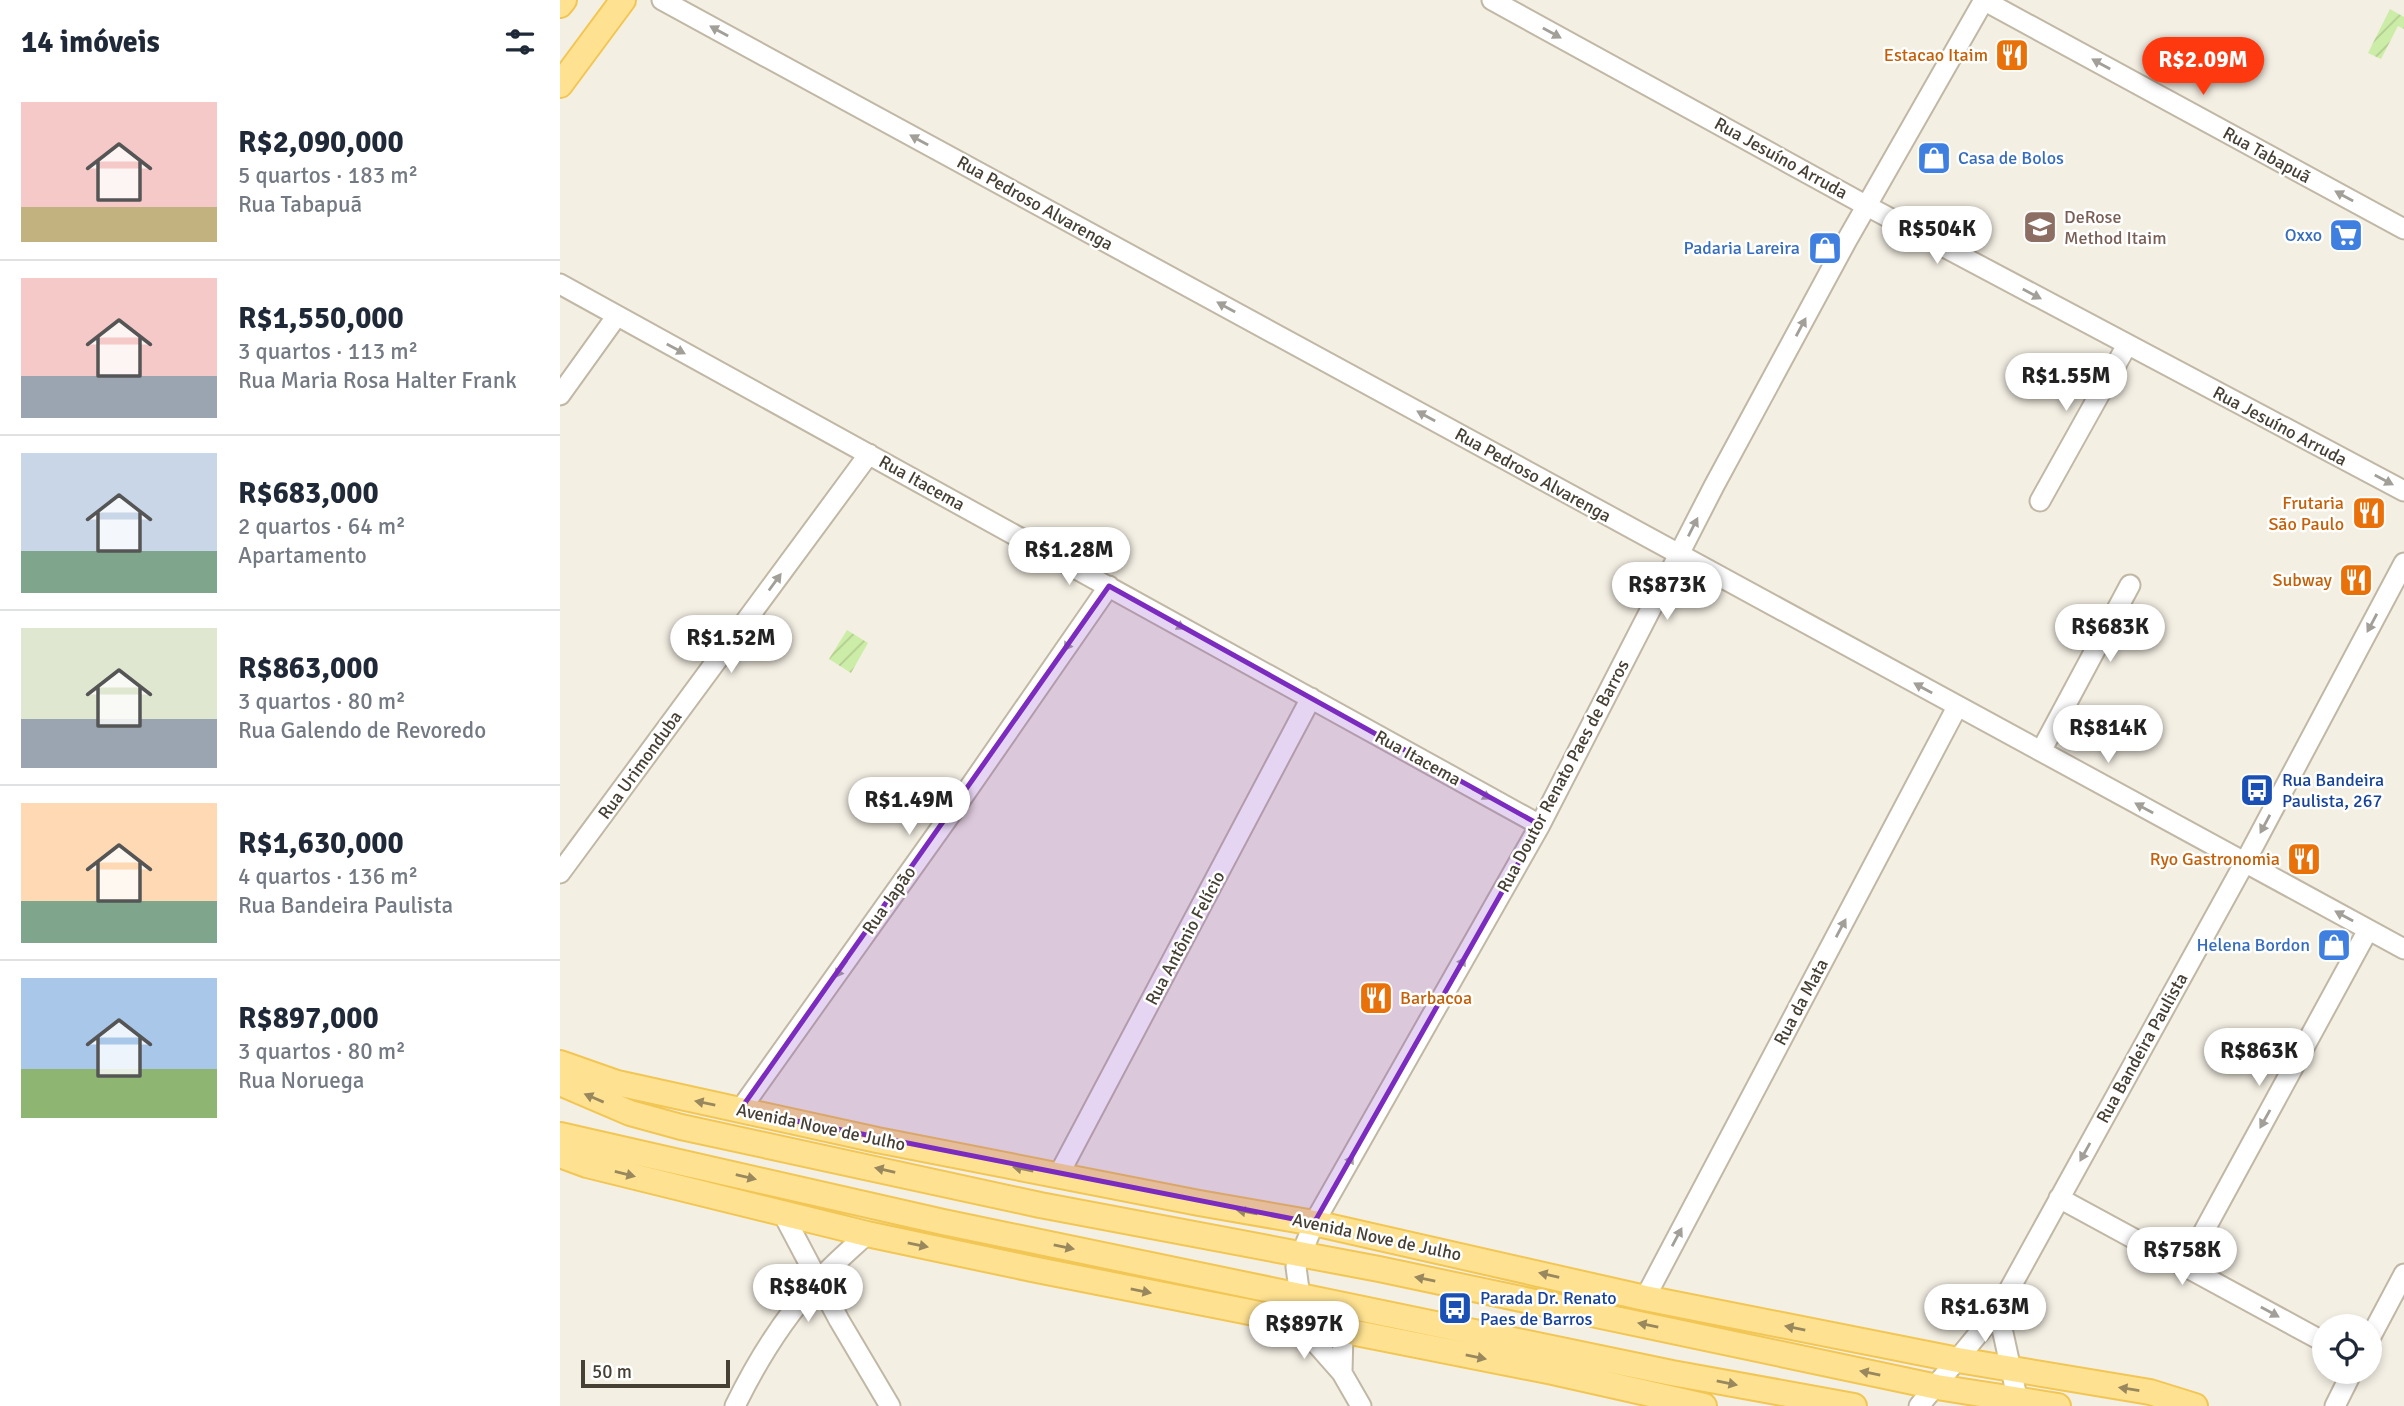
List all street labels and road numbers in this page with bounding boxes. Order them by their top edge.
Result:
street label: Rua Jesuíno Arruda [1711,112,1851,204]
street label: Rua Tabapuã [2219,122,2315,188]
street label: Rua Pedroso Alvarenga [953,151,1117,255]
street label: Rua Jesuíno Arruda [2209,381,2351,471]
street label: Rua Pedroso Alvarenga [1451,423,1615,527]
street label: Rua Itacema [875,450,969,516]
street label: Rua Doutor Renato Paes de Barros [1492,656,1634,896]
street label: Rua Urimonduba [593,706,687,824]
street label: Rua Itacema [1371,725,1465,791]
street label: Rua Japão [858,862,920,938]
street label: Rua Antônio Felício [1140,867,1230,1009]
street label: Rua da Mata [1769,955,1833,1049]
street label: Rua Bandeira Paulista [2092,969,2192,1127]
street label: Avenida Nove de Julho [734,1098,908,1156]
street label: Avenida Nove de Julho [1290,1208,1464,1266]

